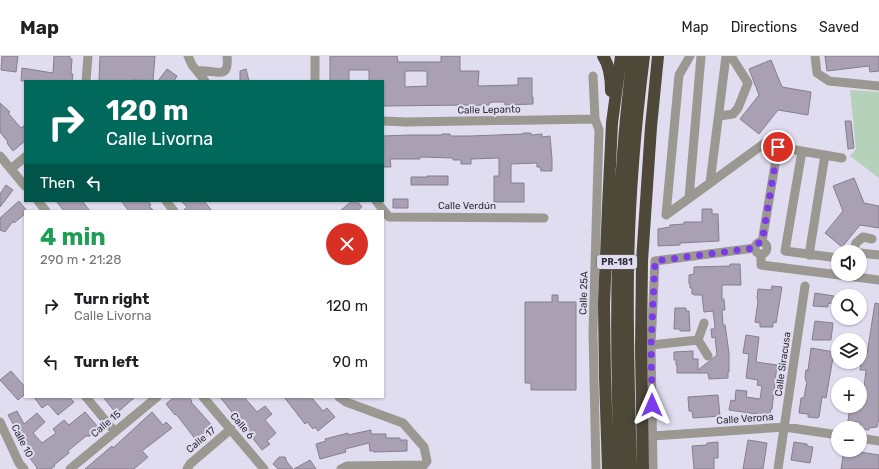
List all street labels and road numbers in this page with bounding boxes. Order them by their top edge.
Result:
street label: Calle Lepanto [457,103,521,117]
street label: Calle Verdún [438,200,496,212]
road number: PR-181 [597,255,637,269]
street label: Calle 25A [577,271,591,315]
street label: Calle Siracusa [773,331,793,397]
street label: Calle 15 [89,408,123,440]
street label: Calle 6 [227,410,257,442]
street label: Calle Verona [716,411,774,427]
street label: Calle 10 [9,422,35,460]
street label: Calle 17 [184,424,218,456]

